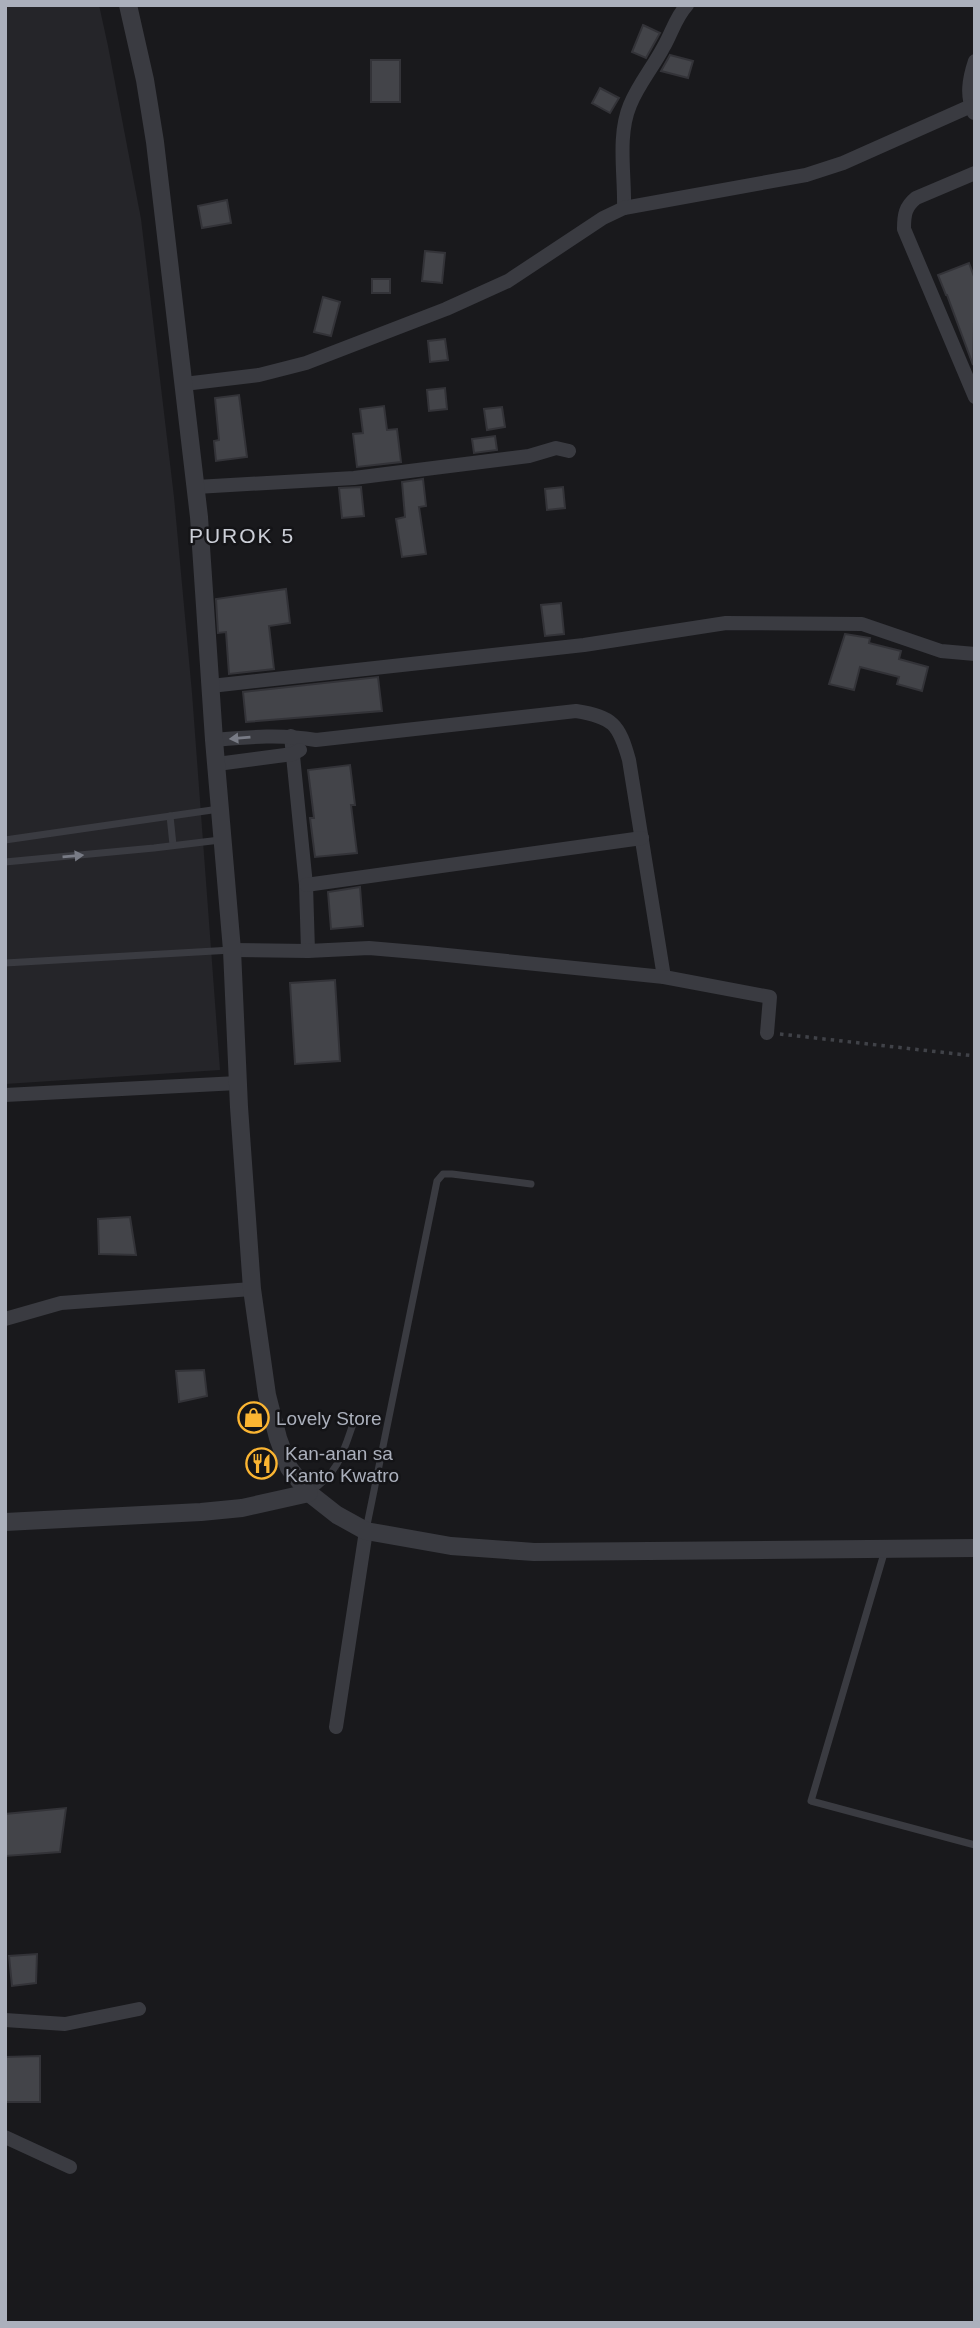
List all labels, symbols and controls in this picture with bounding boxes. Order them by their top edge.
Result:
district label: PUROK 5 [189,524,295,547]
one-way arrow [229,733,251,744]
one-way arrow [62,850,84,861]
shop icon: Lovely Store [236,1401,270,1435]
place label: Lovely Store [276,1408,382,1429]
place label: Kan-anan sa Kanto Kwatro [285,1443,399,1486]
restaurant icon: Kan-anan sa Kanto Kwatro [245,1447,279,1481]

